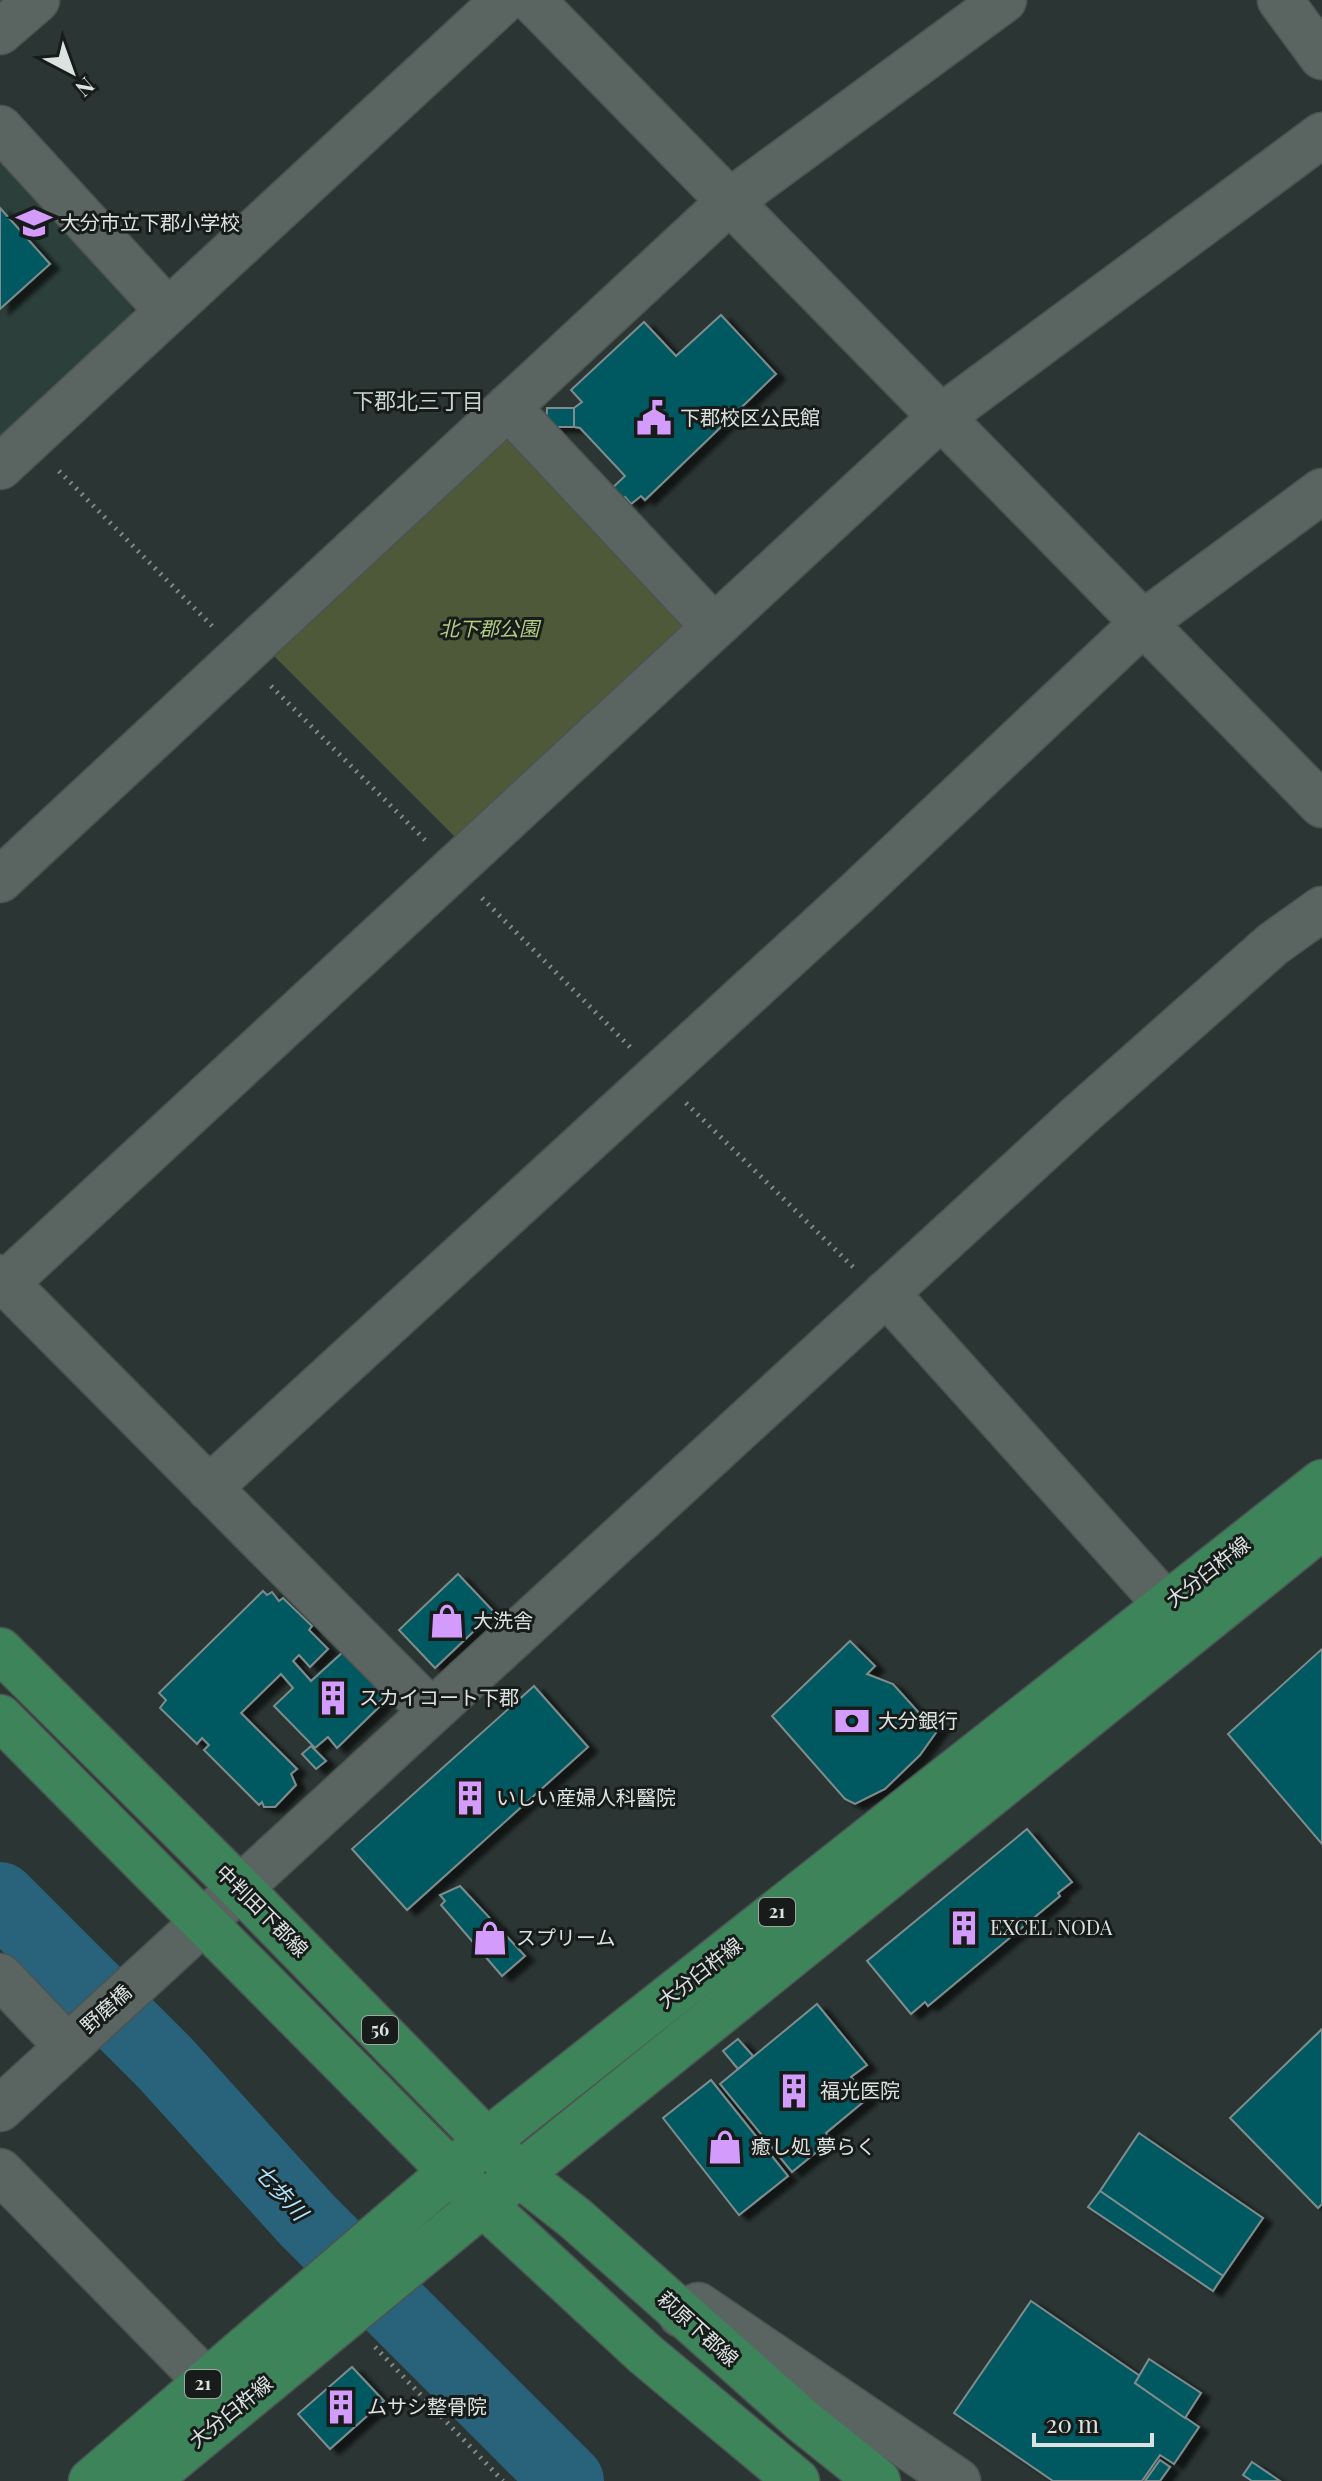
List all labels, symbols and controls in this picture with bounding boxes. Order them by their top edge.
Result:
north arrow [32,32,112,112]
text: N [70,71,102,104]
school or university icon: 大分市立下郡小学校 [15,204,53,242]
place label: 大分市立下郡小学校 [60,208,240,235]
district label: 下郡北三丁目 [352,385,484,415]
public building icon: 下郡校区公民館 [635,399,673,437]
place label: 下郡校区公民館 [680,403,820,430]
park label: 北下郡公園 [439,614,542,641]
street label: 大分臼杵線 [1159,1529,1255,1612]
shop icon: 大洗舎 [428,1602,466,1640]
place label: 大洗舎 [473,1606,533,1633]
building icon: スカイコート下郡 [314,1679,352,1717]
place label: スカイコート下郡 [359,1683,519,1710]
bank icon: 大分銀行 [833,1702,871,1740]
place label: 大分銀行 [878,1706,958,1733]
building icon: いしい産婦人科醫院 [451,1779,489,1817]
place label: いしい産婦人科醫院 [496,1783,676,1810]
street label: 中判田下郡線 [211,1858,315,1962]
road number: 21 [759,1898,795,1926]
building icon: EXCEL NODA [945,1909,983,1947]
place label: EXCEL NODA [990,1913,1113,1940]
shop icon: スプリーム [471,1919,509,1957]
place label: スプリーム [516,1923,615,1950]
street label: 大分臼杵線 [651,1930,747,2013]
street label: 野磨橋 [74,1978,136,2038]
road number: 56 [362,2016,398,2044]
building icon: 福光医院 [775,2072,813,2110]
place label: 福光医院 [820,2076,900,2103]
shop icon: 癒し処 夢らく [706,2128,744,2166]
place label: 癒し処 夢らく [751,2132,876,2159]
water label: 七歩川 [249,2157,316,2227]
street label: 萩原下郡線 [653,2284,745,2371]
street label: 大分臼杵線 [183,2369,277,2453]
road number: 21 [185,2370,221,2398]
building icon: ムサシ整骨院 [322,2388,360,2426]
place label: ムサシ整骨院 [367,2392,487,2419]
scale bar [1034,2397,1152,2447]
text: 20 m [1046,2407,1099,2439]

